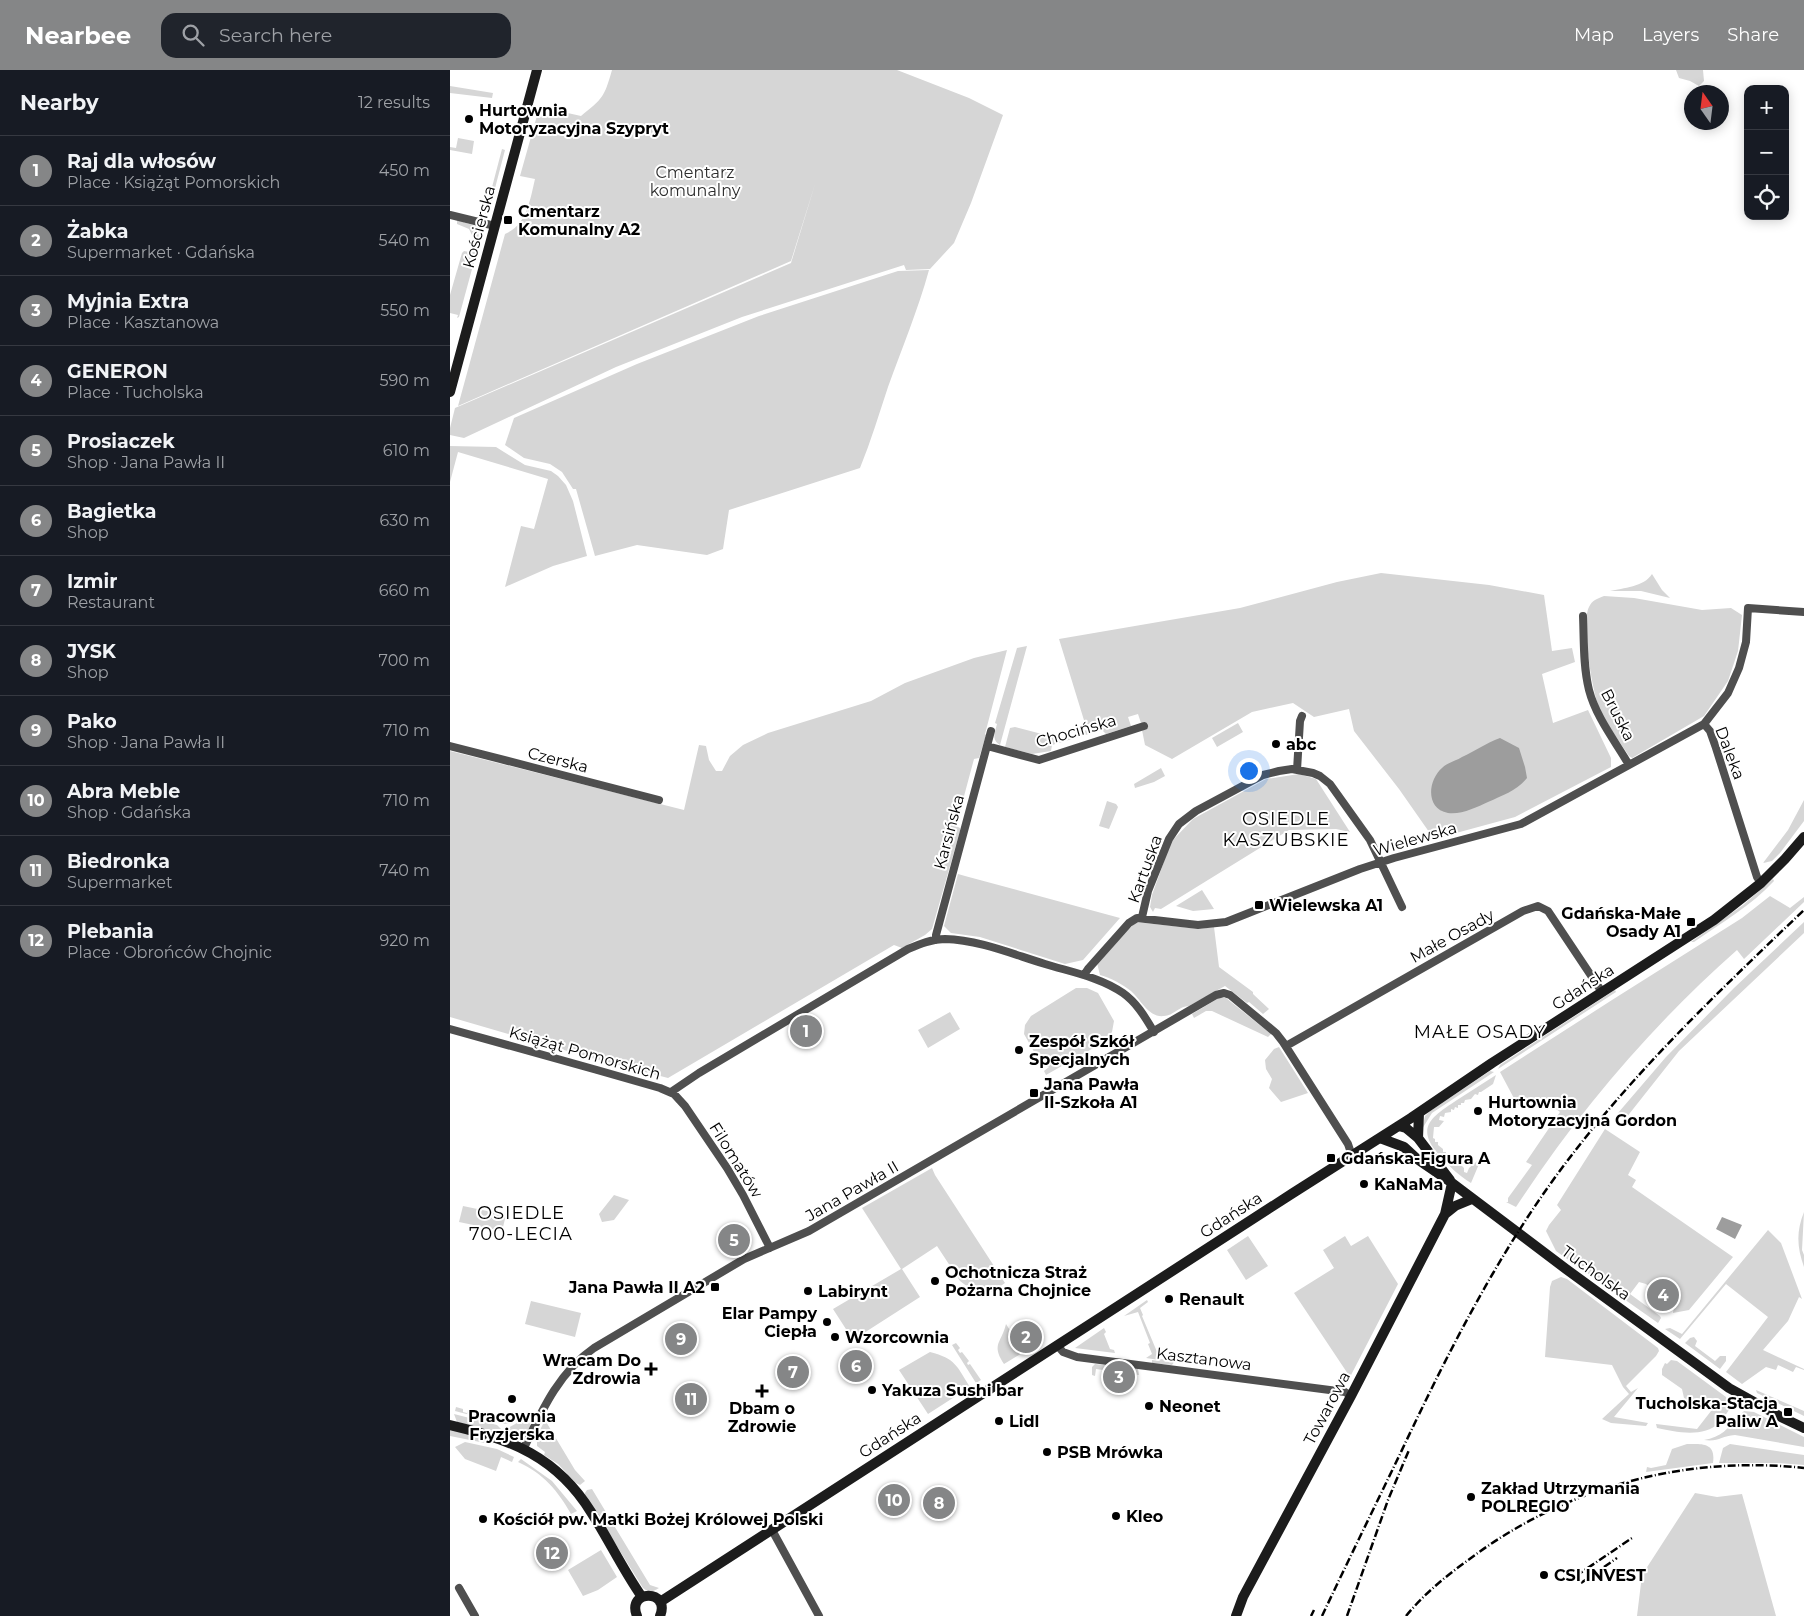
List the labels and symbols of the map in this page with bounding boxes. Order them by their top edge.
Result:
north arrow [1684,85,1729,130]
place label: Hurtownia Motoryzacyjna Szypryt [479,101,669,138]
marker: Hurtownia Motoryzacyjna Szypryt [463,113,475,125]
park label: Cmentarz komunalny [650,163,741,200]
street label: Kościerska [459,184,499,270]
place label: Cmentarz Komunalny A2 [518,202,640,239]
marker: Cmentarz Komunalny A2 [502,214,514,226]
street label: Bruska [1597,686,1639,744]
street label: Chocińska [1034,710,1118,752]
street label: Daleka [1711,724,1749,782]
place label: abc [1286,735,1317,754]
marker: abc [1270,738,1282,750]
street label: Czerska [526,743,590,777]
your location [1236,758,1262,784]
street label: Karsińska [930,793,968,871]
district label: OSIEDLE KASZUBSKIE [1222,808,1350,851]
street label: Wielewska [1371,818,1459,860]
street label: Kartuska [1124,832,1166,906]
place label: Wielewska A1 [1269,896,1383,915]
marker: Wielewska A1 [1253,899,1265,911]
place label: Gdańska-Małe Osady A1 [1561,904,1681,941]
street label: Małe Osady [1407,905,1498,967]
marker: Gdańska-Małe Osady A1 [1685,916,1697,928]
street label: Gdańska [1548,960,1618,1014]
pin: 1 [790,1012,822,1050]
district label: MAŁE OSADY [1414,1021,1546,1043]
street label: Książąt Pomorskich [507,1022,663,1084]
place label: Zespół Szkół Specjalnych [1029,1032,1135,1069]
marker: Zespół Szkół Specjalnych [1013,1044,1025,1056]
place label: Jana Pawła II-Szkoła A1 [1043,1075,1139,1112]
marker: Jana Pawła II-Szkoła A1 [1028,1087,1040,1099]
place label: Hurtownia Motoryzacyjna Gordon [1488,1093,1677,1130]
marker: Hurtownia Motoryzacyjna Gordon [1472,1105,1484,1117]
street label: Filomatów [705,1119,767,1201]
place label: Gdańska-Figura A [1341,1149,1491,1168]
marker: Gdańska-Figura A [1325,1152,1337,1164]
street label: Jana Pawła II [801,1157,902,1226]
place label: KaNaMa [1374,1175,1443,1194]
marker: KaNaMa [1358,1178,1370,1190]
street label: Gdańska [1196,1188,1266,1242]
district label: OSIEDLE 700-LECIA [469,1202,573,1245]
pin: 5 [718,1221,750,1259]
street label: Tucholska [1558,1242,1634,1304]
place label: Ochotnicza Straż Pożarna Chojnice [945,1263,1091,1300]
marker: Ochotnicza Straż Pożarna Chojnice [929,1275,941,1287]
pin: 4 [1647,1276,1679,1314]
place label: Jana Pawła II A2 [568,1278,705,1297]
marker: Jana Pawła II A2 [709,1281,721,1293]
place label: Labirynt [818,1282,888,1301]
marker: Labirynt [802,1285,814,1297]
place label: Renault [1179,1290,1245,1309]
marker: Renault [1163,1293,1175,1305]
place label: Elar Pampy Ciepła [722,1304,817,1341]
marker: Elar Pampy Ciepła [821,1316,833,1328]
pin: 2 [1010,1318,1042,1356]
pin: 9 [665,1320,697,1358]
place label: Wzorcownia [845,1328,949,1347]
marker: Wzorcownia [829,1331,841,1343]
street label: Kasztanowa [1155,1344,1253,1374]
pin: 6 [840,1347,872,1385]
place label: Wracam Do Zdrowia [542,1351,641,1388]
pin: 7 [777,1353,809,1391]
pin: 3 [1103,1358,1135,1396]
marker: Wracam Do Zdrowia [645,1363,657,1375]
street label: Towarowa [1300,1368,1354,1448]
pin: 11 [675,1380,707,1418]
place label: Yakuza Sushi bar [881,1381,1024,1400]
marker: Yakuza Sushi bar [866,1384,878,1396]
marker: Dbam o Zdrowie [756,1385,768,1397]
marker: Pracownia Fryzjerska [506,1393,518,1405]
place label: Tucholska-Stacja Paliw A [1636,1394,1779,1431]
place label: Neonet [1159,1397,1221,1416]
place label: Dbam o Zdrowie [728,1399,796,1436]
marker: Neonet [1143,1400,1155,1412]
marker: Tucholska-Stacja Paliw A [1782,1406,1794,1418]
place label: Pracownia Fryzjerska [468,1407,556,1444]
street label: Gdańska [855,1408,925,1462]
place label: Lidl [1009,1412,1039,1431]
marker: Lidl [993,1415,1005,1427]
place label: PSB Mrówka [1057,1443,1163,1462]
marker: PSB Mrówka [1041,1446,1053,1458]
place label: Zakład Utrzymania POLREGIO [1481,1479,1640,1516]
pin: 10 [878,1481,910,1519]
pin: 8 [923,1484,955,1522]
marker: Zakład Utrzymania POLREGIO [1465,1491,1477,1503]
place label: Kleo [1126,1507,1163,1526]
place label: Kościół pw. Matki Bożej Królowej Polski [493,1510,823,1529]
marker: Kleo [1110,1510,1122,1522]
marker: Kościół pw. Matki Bożej Królowej Polski [477,1513,489,1525]
pin: 12 [536,1534,568,1572]
place label: CSI INVEST [1554,1566,1646,1585]
marker: CSI INVEST [1538,1569,1550,1581]

